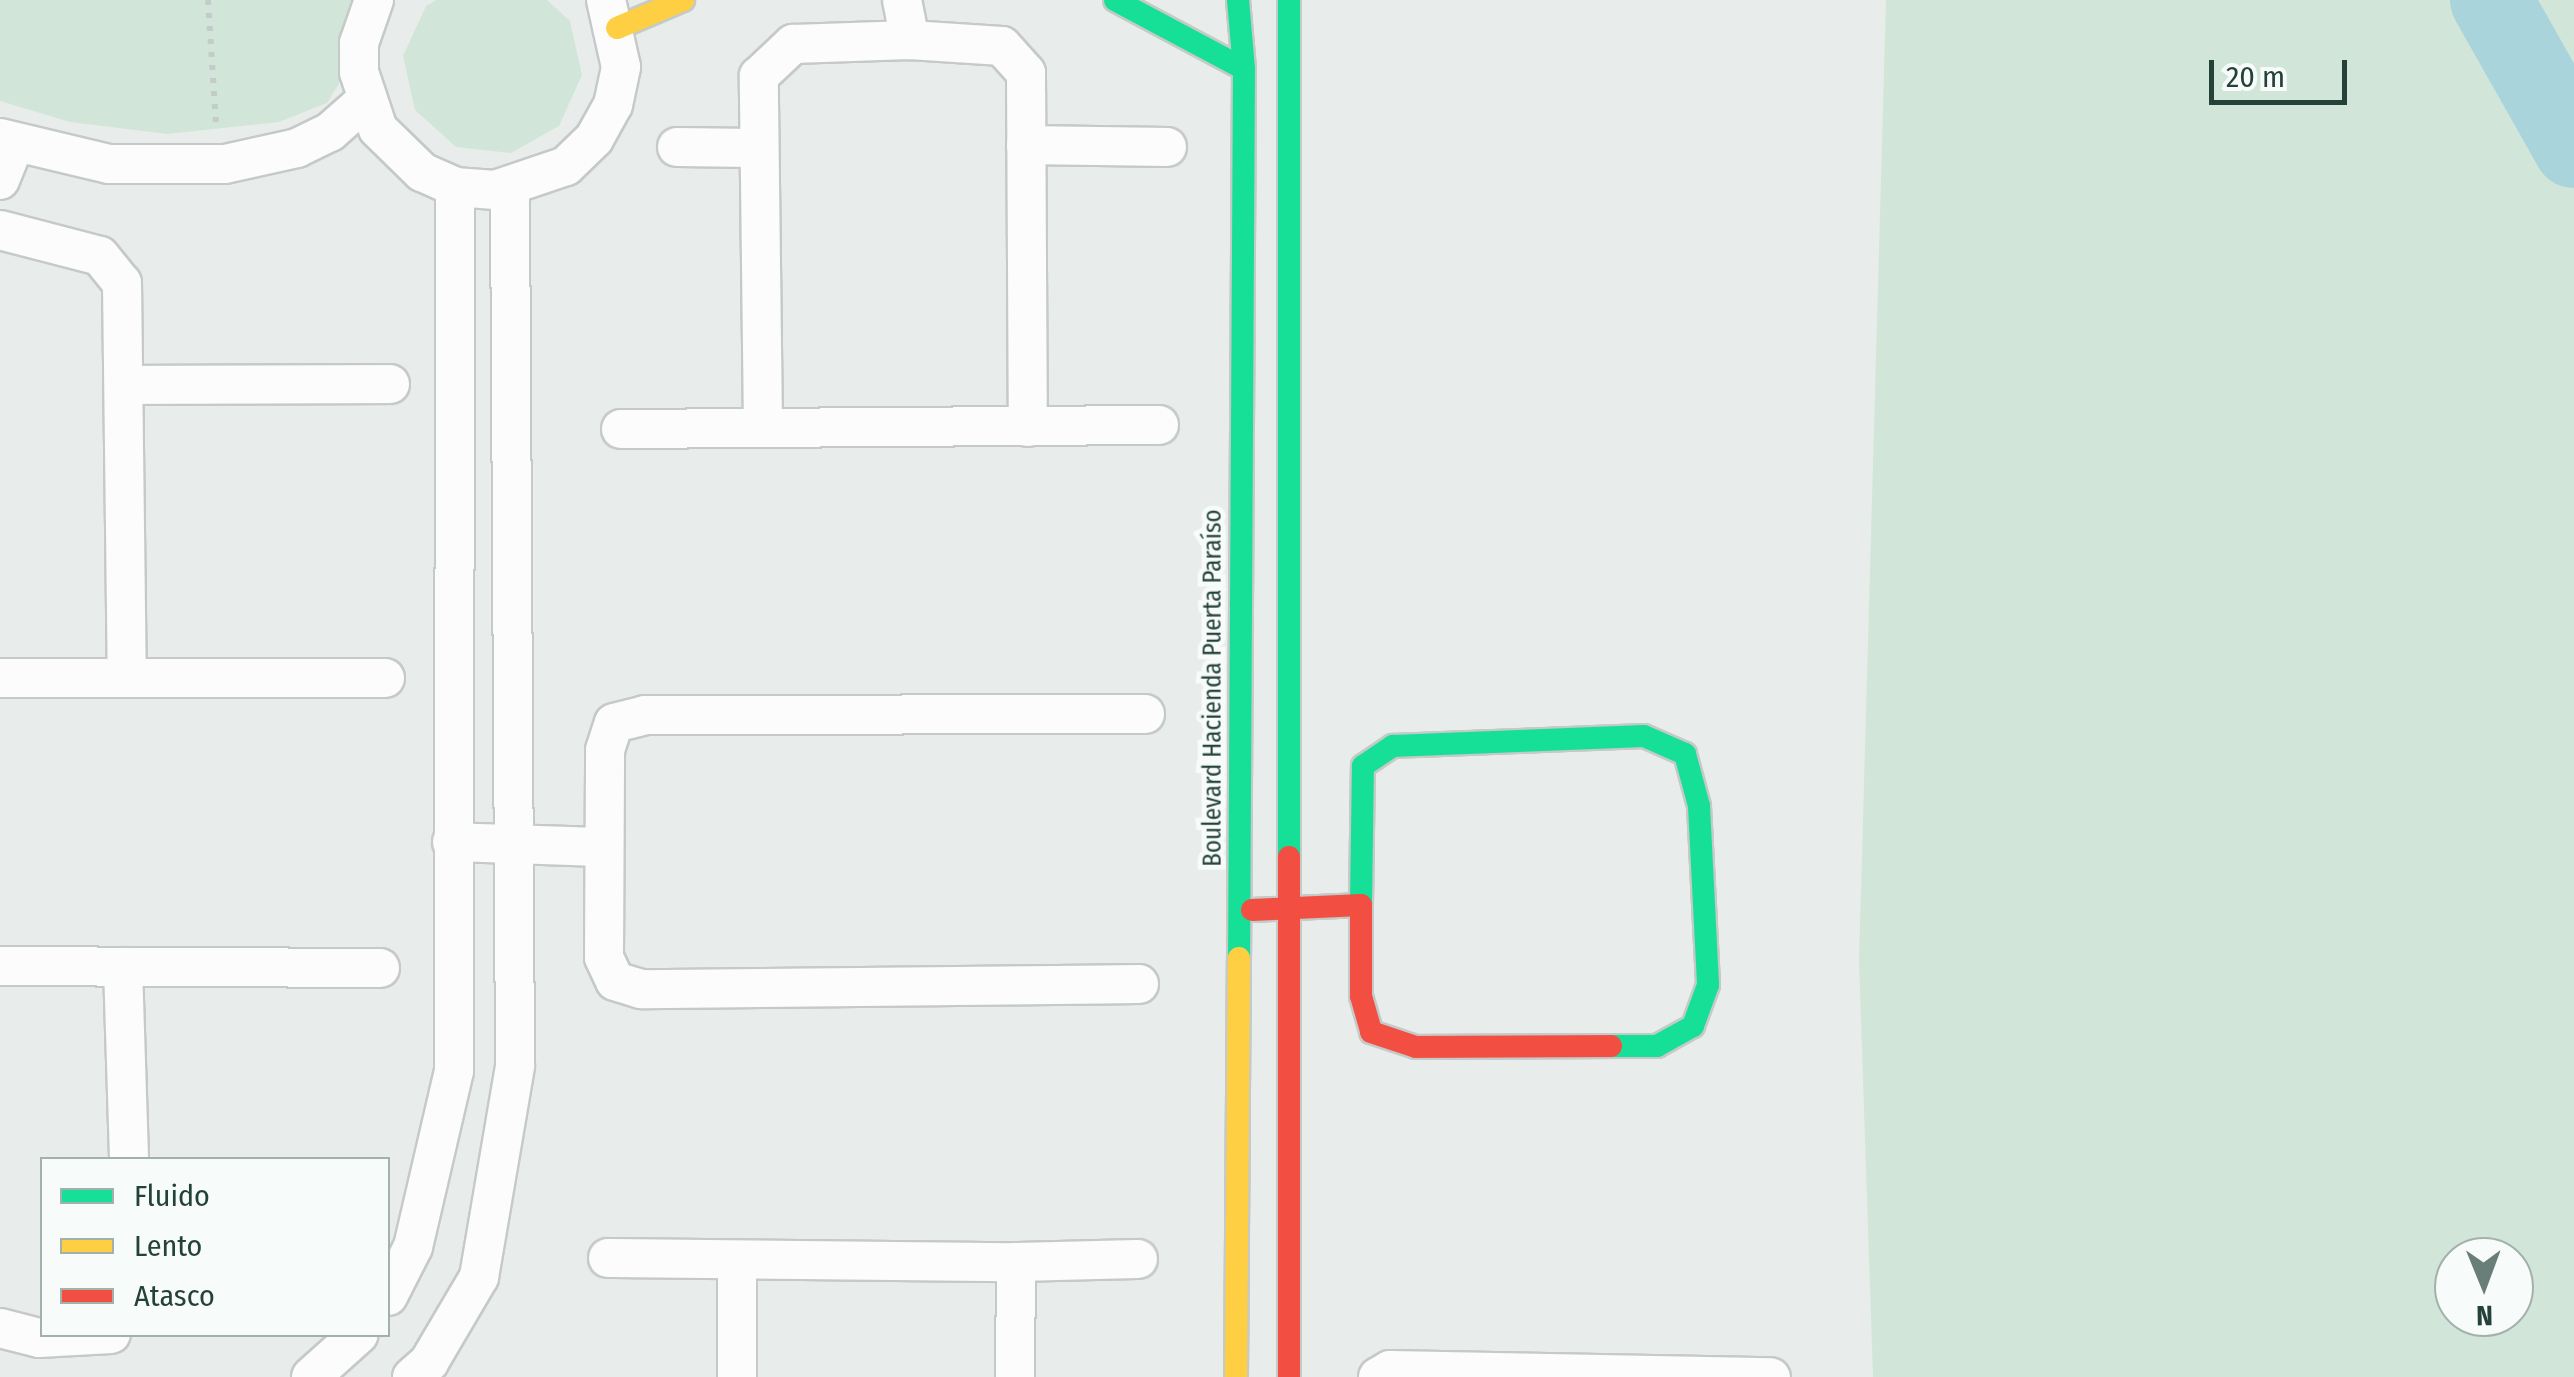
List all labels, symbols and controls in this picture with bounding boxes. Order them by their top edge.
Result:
scale bar [2214,40,2352,102]
text: 20 m [2226,59,2285,95]
street label: Boulevard Hacienda Puerta Paraíso [1198,509,1228,867]
legend [40,1157,390,1337]
text: Fluido [134,1178,210,1214]
text: Lento [134,1228,202,1264]
north arrow [2434,1237,2534,1337]
text: Atasco [134,1278,215,1314]
text: N [2476,1299,2493,1332]

